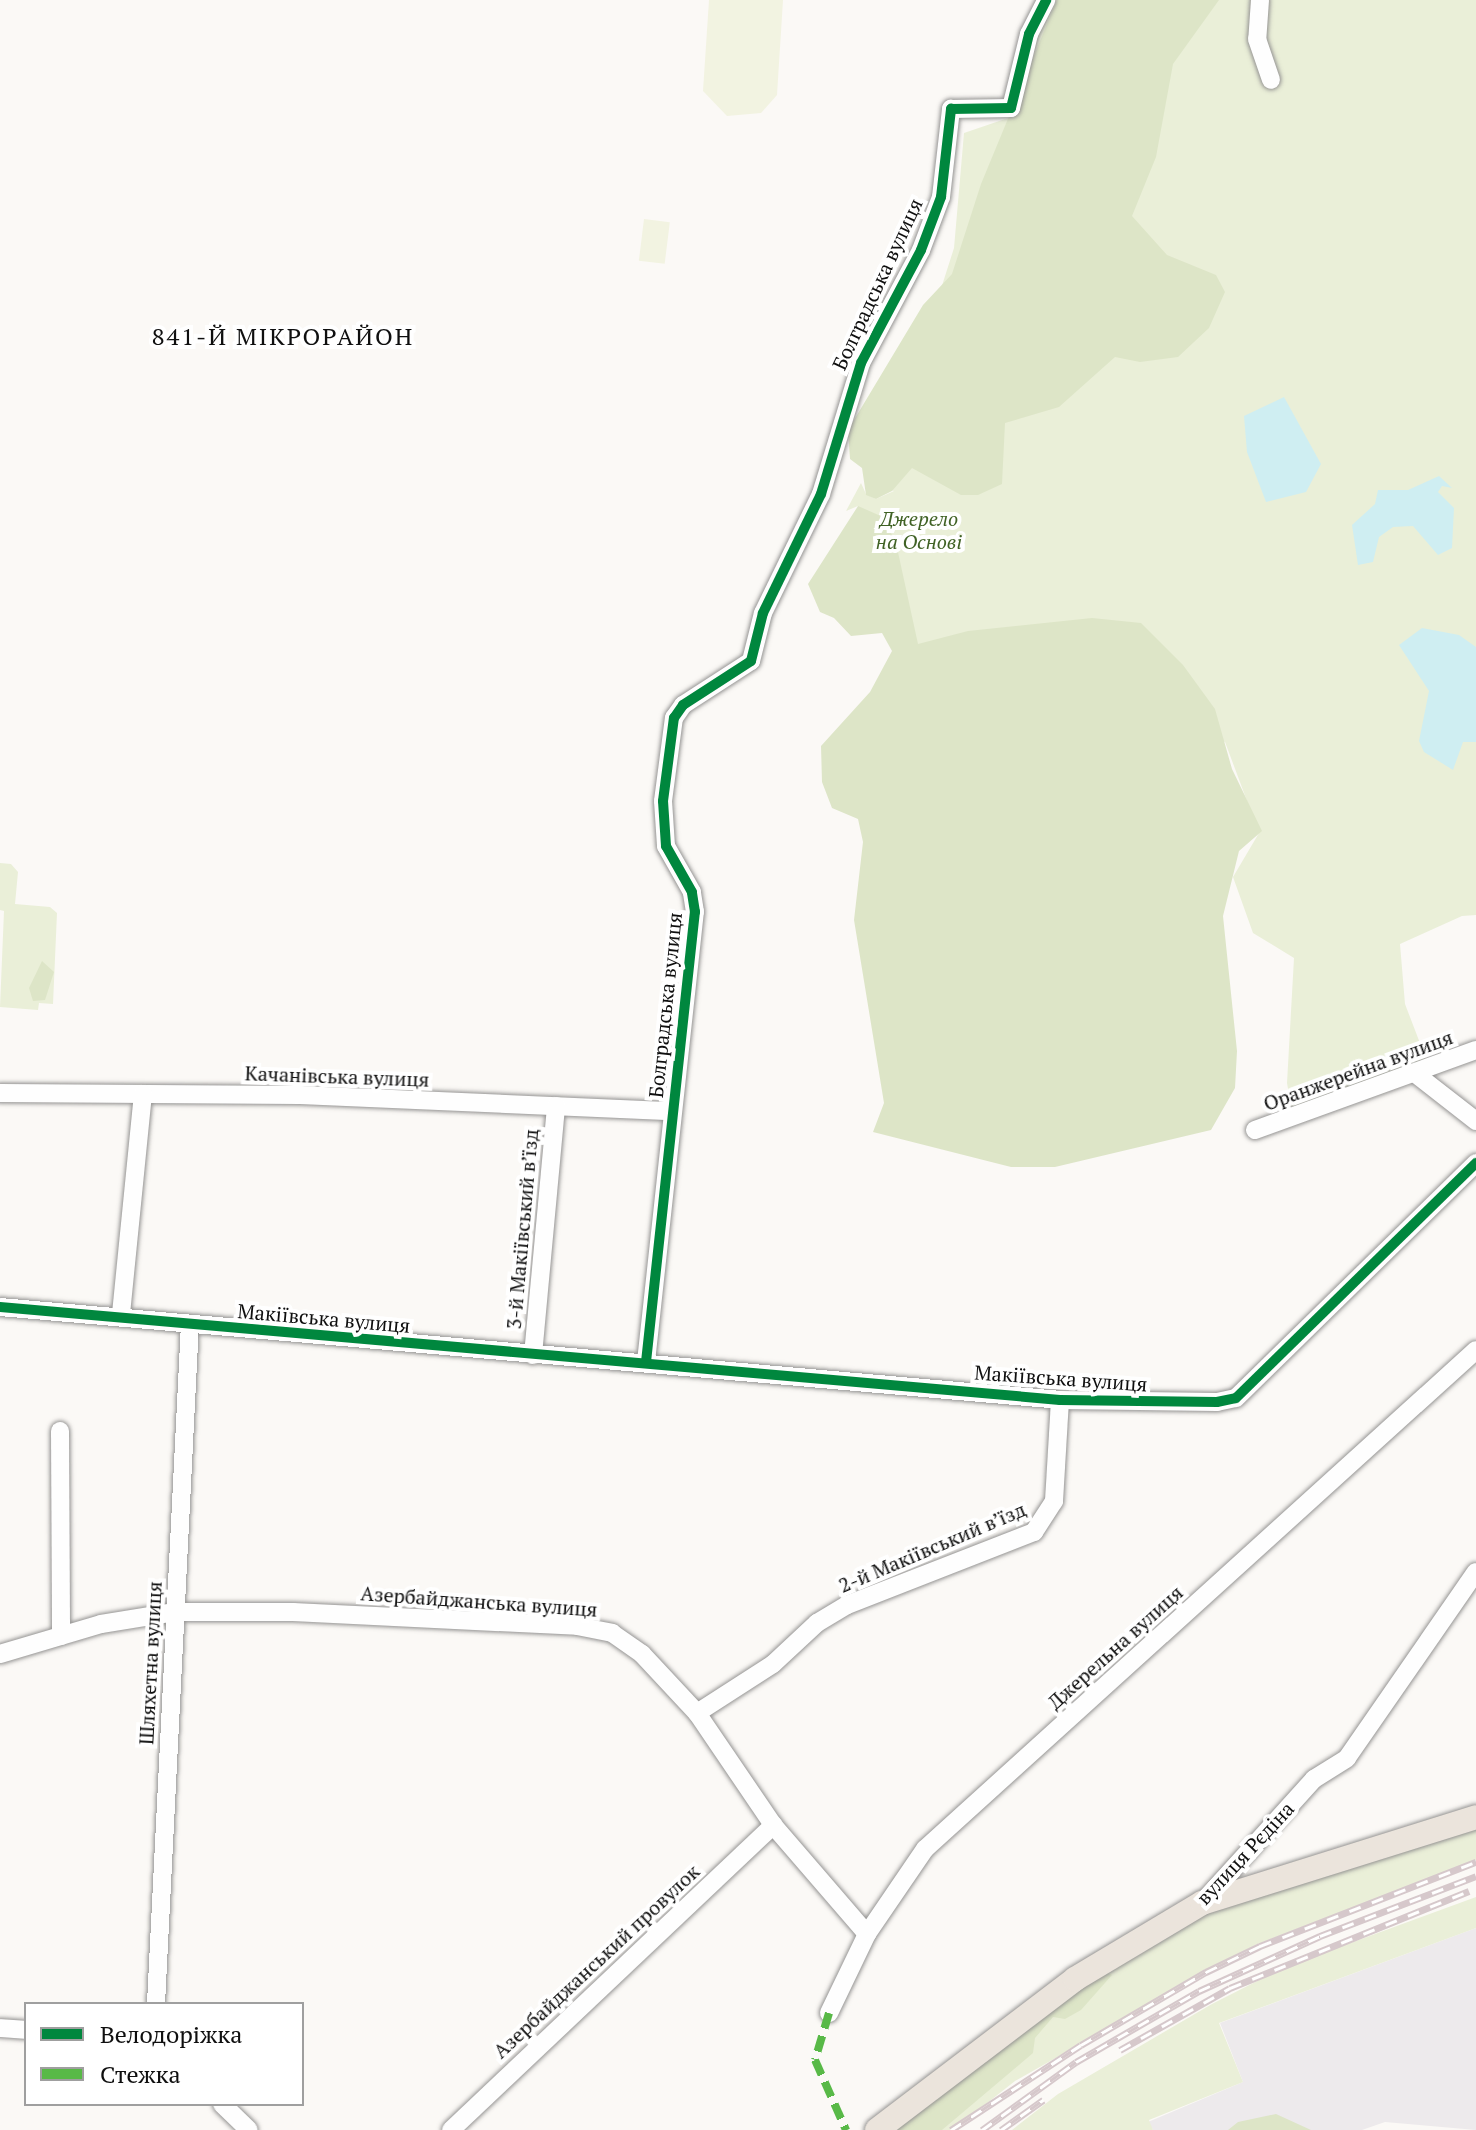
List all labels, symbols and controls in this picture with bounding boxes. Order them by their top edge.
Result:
street label: Болградська вулиця [827,194,927,374]
district label: 841-Й МІКРОРАЙОН [152,323,414,351]
park label: Джерело на Основі [876,507,962,554]
street label: Болградська вулиця [643,911,687,1099]
street label: Оранжерейна вулиця [1260,1025,1456,1115]
street label: Качанівська вулиця [244,1061,430,1091]
street label: 3-й Макіївський в’їзд [501,1128,543,1330]
street label: Макіївська вулиця [237,1298,411,1338]
street label: Макіївська вулиця [974,1360,1148,1396]
street label: 2-й Макіївський в’їзд [835,1497,1029,1597]
street label: Джерельна вулиця [1043,1580,1187,1714]
street label: Шляхетна вулиця [134,1581,166,1745]
street label: Азербайджанська вулиця [360,1581,598,1621]
street label: вулиця Рєдіна [1191,1797,1299,1909]
street label: Азербайджанський провулок [488,1859,704,2063]
legend [24,2002,304,2106]
text: Велодоріжка [100,2018,242,2050]
text: Стежка [100,2058,181,2090]

